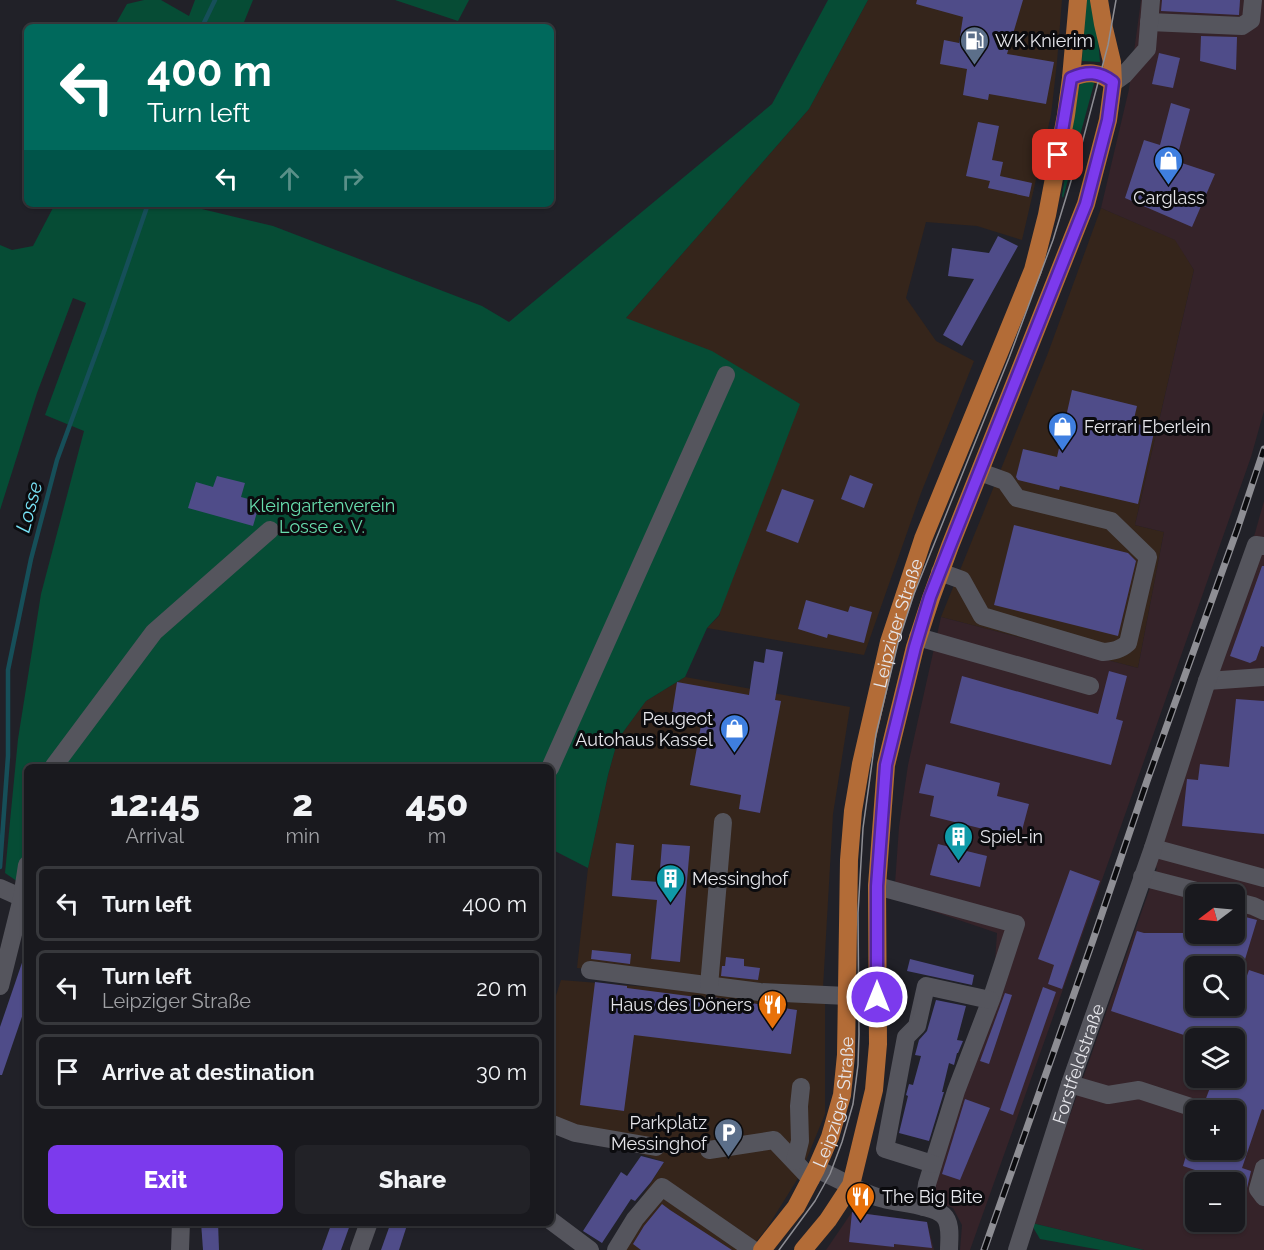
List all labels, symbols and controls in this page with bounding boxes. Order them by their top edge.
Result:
fuel station icon: WK Knierim [958,24,990,66]
place label: WK Knierim [995,30,1093,51]
text: 400 m [147,47,272,96]
icon: left [48,48,126,126]
text: Turn left [147,97,250,128]
pin [1032,129,1083,180]
icon: arrive [1041,138,1074,171]
shop icon: Carglass [1153,144,1185,186]
icon: left [210,162,243,195]
icon: ahead [273,162,306,195]
icon: right [336,162,369,195]
place label: Carglass [1133,187,1205,208]
shop icon: Ferrari Eberlein [1047,410,1079,452]
place label: Ferrari Eberlein [1084,416,1211,437]
water label: Losse [11,479,47,535]
park label: Kleingartenverein Losse e. V. [249,495,395,537]
street label: Leipziger Straße [868,555,927,690]
place label: Peugeot Autohaus Kassel [575,708,713,750]
shop icon: Peugeot Autohaus Kassel [718,712,750,754]
text: 12:45 [110,782,200,824]
text: 2 [292,782,313,824]
text: 450 [405,782,468,824]
building icon: Spiel-in [943,820,975,862]
text: Arrival [125,824,184,848]
text: min [285,824,320,848]
text: m [428,824,446,848]
place label: Spiel-in [980,826,1043,847]
building icon: Messinghof [655,862,687,904]
place label: Messinghof [692,868,789,889]
north arrow [1185,884,1245,944]
map controls [1185,884,1245,1232]
icon: left [51,887,84,920]
text: Turn left [102,891,192,917]
text: 400 m [462,891,527,917]
button: search [1185,956,1245,1016]
text: Turn left [102,963,192,989]
position arrow [845,965,909,1029]
icon: left [51,971,84,1004]
text: 20 m [476,975,527,1001]
restaurant icon: Haus des Döners [757,988,789,1030]
text: Leipziger Straße [102,989,251,1013]
place label: Haus des Döners [610,994,752,1015]
street label: Forstfeldstraße [1048,1000,1108,1126]
button: layers [1185,1028,1245,1088]
street label: Leipziger Straße [808,1036,857,1170]
icon: arrive [51,1055,84,1088]
text: Arrive at destination [102,1059,315,1085]
text: 30 m [476,1059,527,1085]
button: + [1185,1100,1245,1160]
place label: Parkplatz Messinghof [611,1112,708,1154]
parking icon: Parkplatz Messinghof [712,1116,744,1158]
button: Exit [48,1145,283,1214]
button: Share [295,1145,530,1214]
button: − [1185,1172,1245,1232]
restaurant icon: The Big Bite [845,1180,877,1222]
place label: The Big Bite [882,1186,983,1207]

